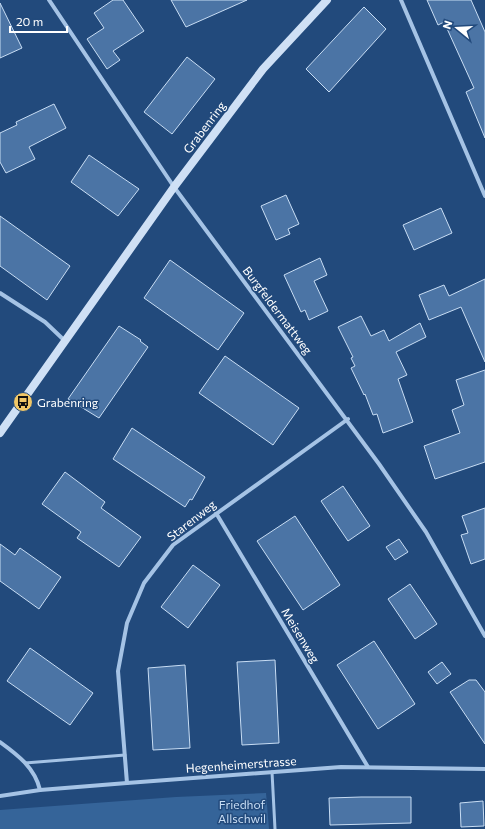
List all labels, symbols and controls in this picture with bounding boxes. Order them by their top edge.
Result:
scale bar [10,8,67,34]
north arrow [437,8,477,48]
text: 20 m [16,14,43,28]
text: N [440,19,454,31]
street label: Grabenring [180,98,228,156]
street label: Burgfeldermattweg [240,263,316,357]
bus stop icon: Grabenring [12,391,34,413]
place label: Grabenring [37,395,99,409]
street label: Starenweg [164,496,219,543]
street label: Meisenweg [279,605,323,665]
street label: Hegenheimerstrasse [185,753,297,775]
park label: Friedhof Allschwil [218,797,266,825]

